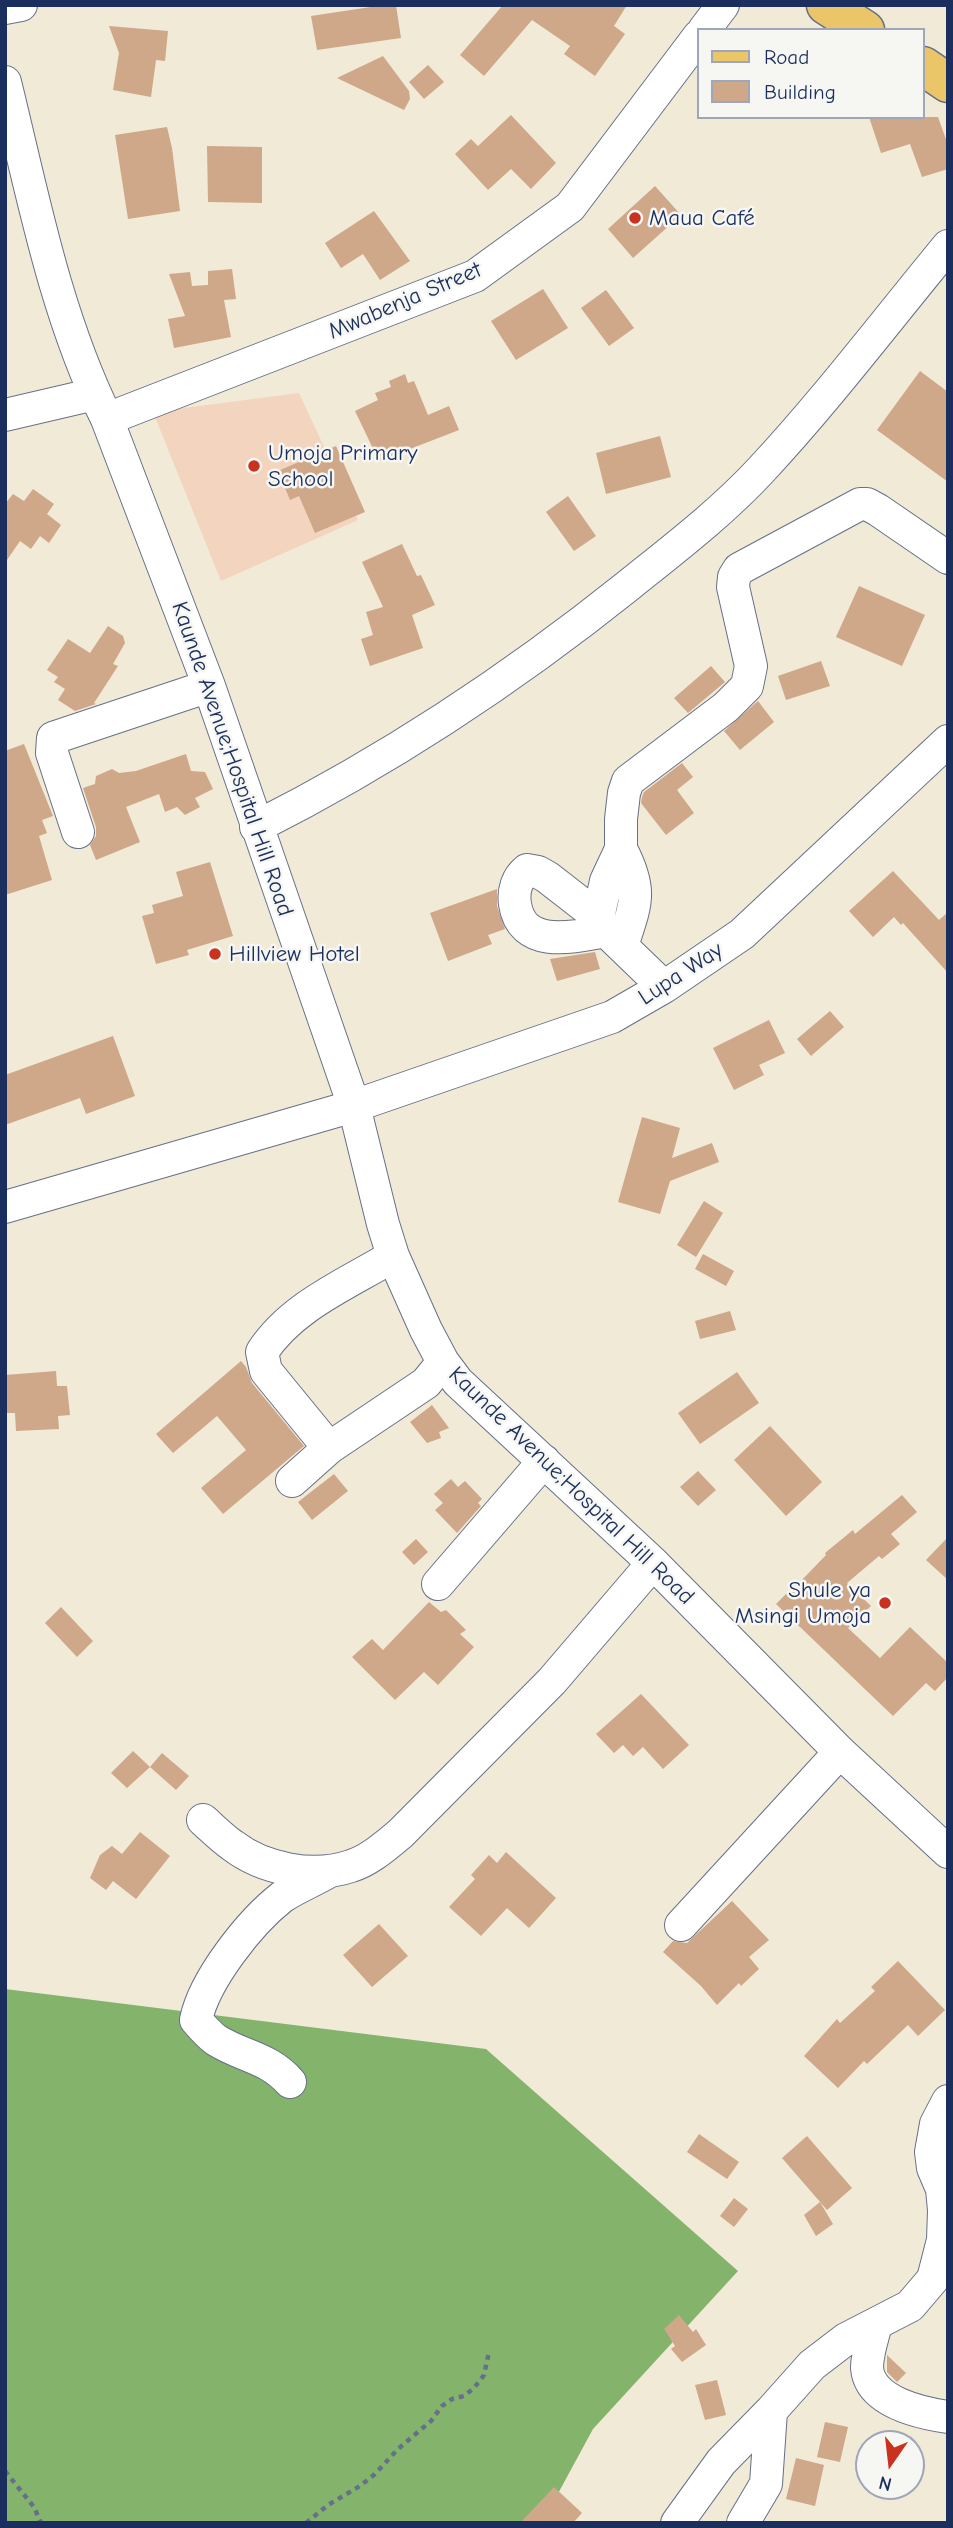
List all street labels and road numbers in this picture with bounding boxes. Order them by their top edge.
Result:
street label: Mwabenja Street [324,256,486,346]
street label: Kaunde Avenue;Hospital Hill Road [165,598,299,920]
street label: Lupa Way [634,936,728,1012]
street label: Kaunde Avenue;Hospital Hill Road [442,1361,700,1611]

